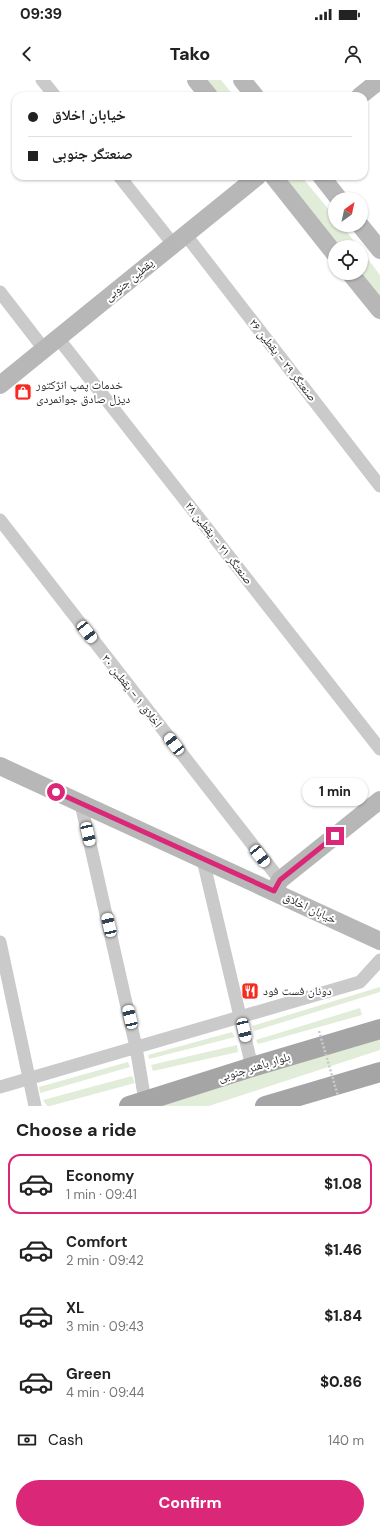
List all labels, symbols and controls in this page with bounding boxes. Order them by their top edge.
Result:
text: 09:39 [20,4,62,24]
text: Tako [170,42,210,66]
icon: back [16,43,38,65]
icon: person [342,43,364,65]
text: خیابان اخلاق [52,105,126,125]
text: صنعتگر جنوبی [52,144,133,164]
north arrow [328,192,368,232]
map controls [328,192,368,280]
button: locate [328,240,368,280]
street label: یقطین جنوبی [101,255,157,305]
street label: صنعتگر ۲۹ - یقطین ۲۶ [246,315,320,405]
place label: خدمات پمپ انژکتور دیزل صادق جوانمردی [35,377,130,407]
shop icon: خدمات پمپ انژکتور دیزل صادق جوانمردی [13,382,33,402]
street label: صنعتگر ۳۱ - یقطین ۲۸ [182,498,256,588]
car [75,619,99,645]
street label: اخلاق ۱ - یقطین ۳۰ [98,651,166,731]
car [162,731,186,757]
callout: 1 min [302,778,368,806]
route start [47,783,65,801]
text: 1 min [319,783,351,800]
car [79,821,97,847]
route end [326,827,344,845]
car [248,843,272,869]
street label: خیابان اخلاق [281,889,340,927]
car [100,912,118,938]
restaurant icon: دونان فست فود [240,981,260,1001]
place label: دونان فست فود [263,983,332,999]
car [121,1004,139,1030]
car [235,1017,253,1043]
street label: بلوار باهنر جنوبی [216,1048,292,1086]
text: Choose a ride [16,1118,137,1142]
icon: car [18,1166,54,1202]
text: Economy [66,1166,134,1186]
text: $1.08 [324,1174,362,1194]
text: 1 min · 09:41 [66,1186,137,1203]
icon: car [18,1232,54,1268]
text: Comfort [66,1232,127,1252]
text: $1.46 [324,1240,362,1260]
text: 2 min · 09:42 [66,1252,144,1269]
icon: car [18,1298,54,1334]
text: XL [66,1298,84,1318]
text: $1.84 [324,1306,362,1326]
text: 3 min · 09:43 [66,1318,144,1335]
icon: car [18,1364,54,1400]
text: Green [66,1364,111,1384]
text: $0.86 [320,1372,362,1392]
text: 4 min · 09:44 [66,1384,144,1401]
icon: cash [16,1429,38,1451]
text: Cash [48,1430,83,1450]
text: 140 m [328,1432,364,1449]
button: Confirm [16,1480,364,1526]

